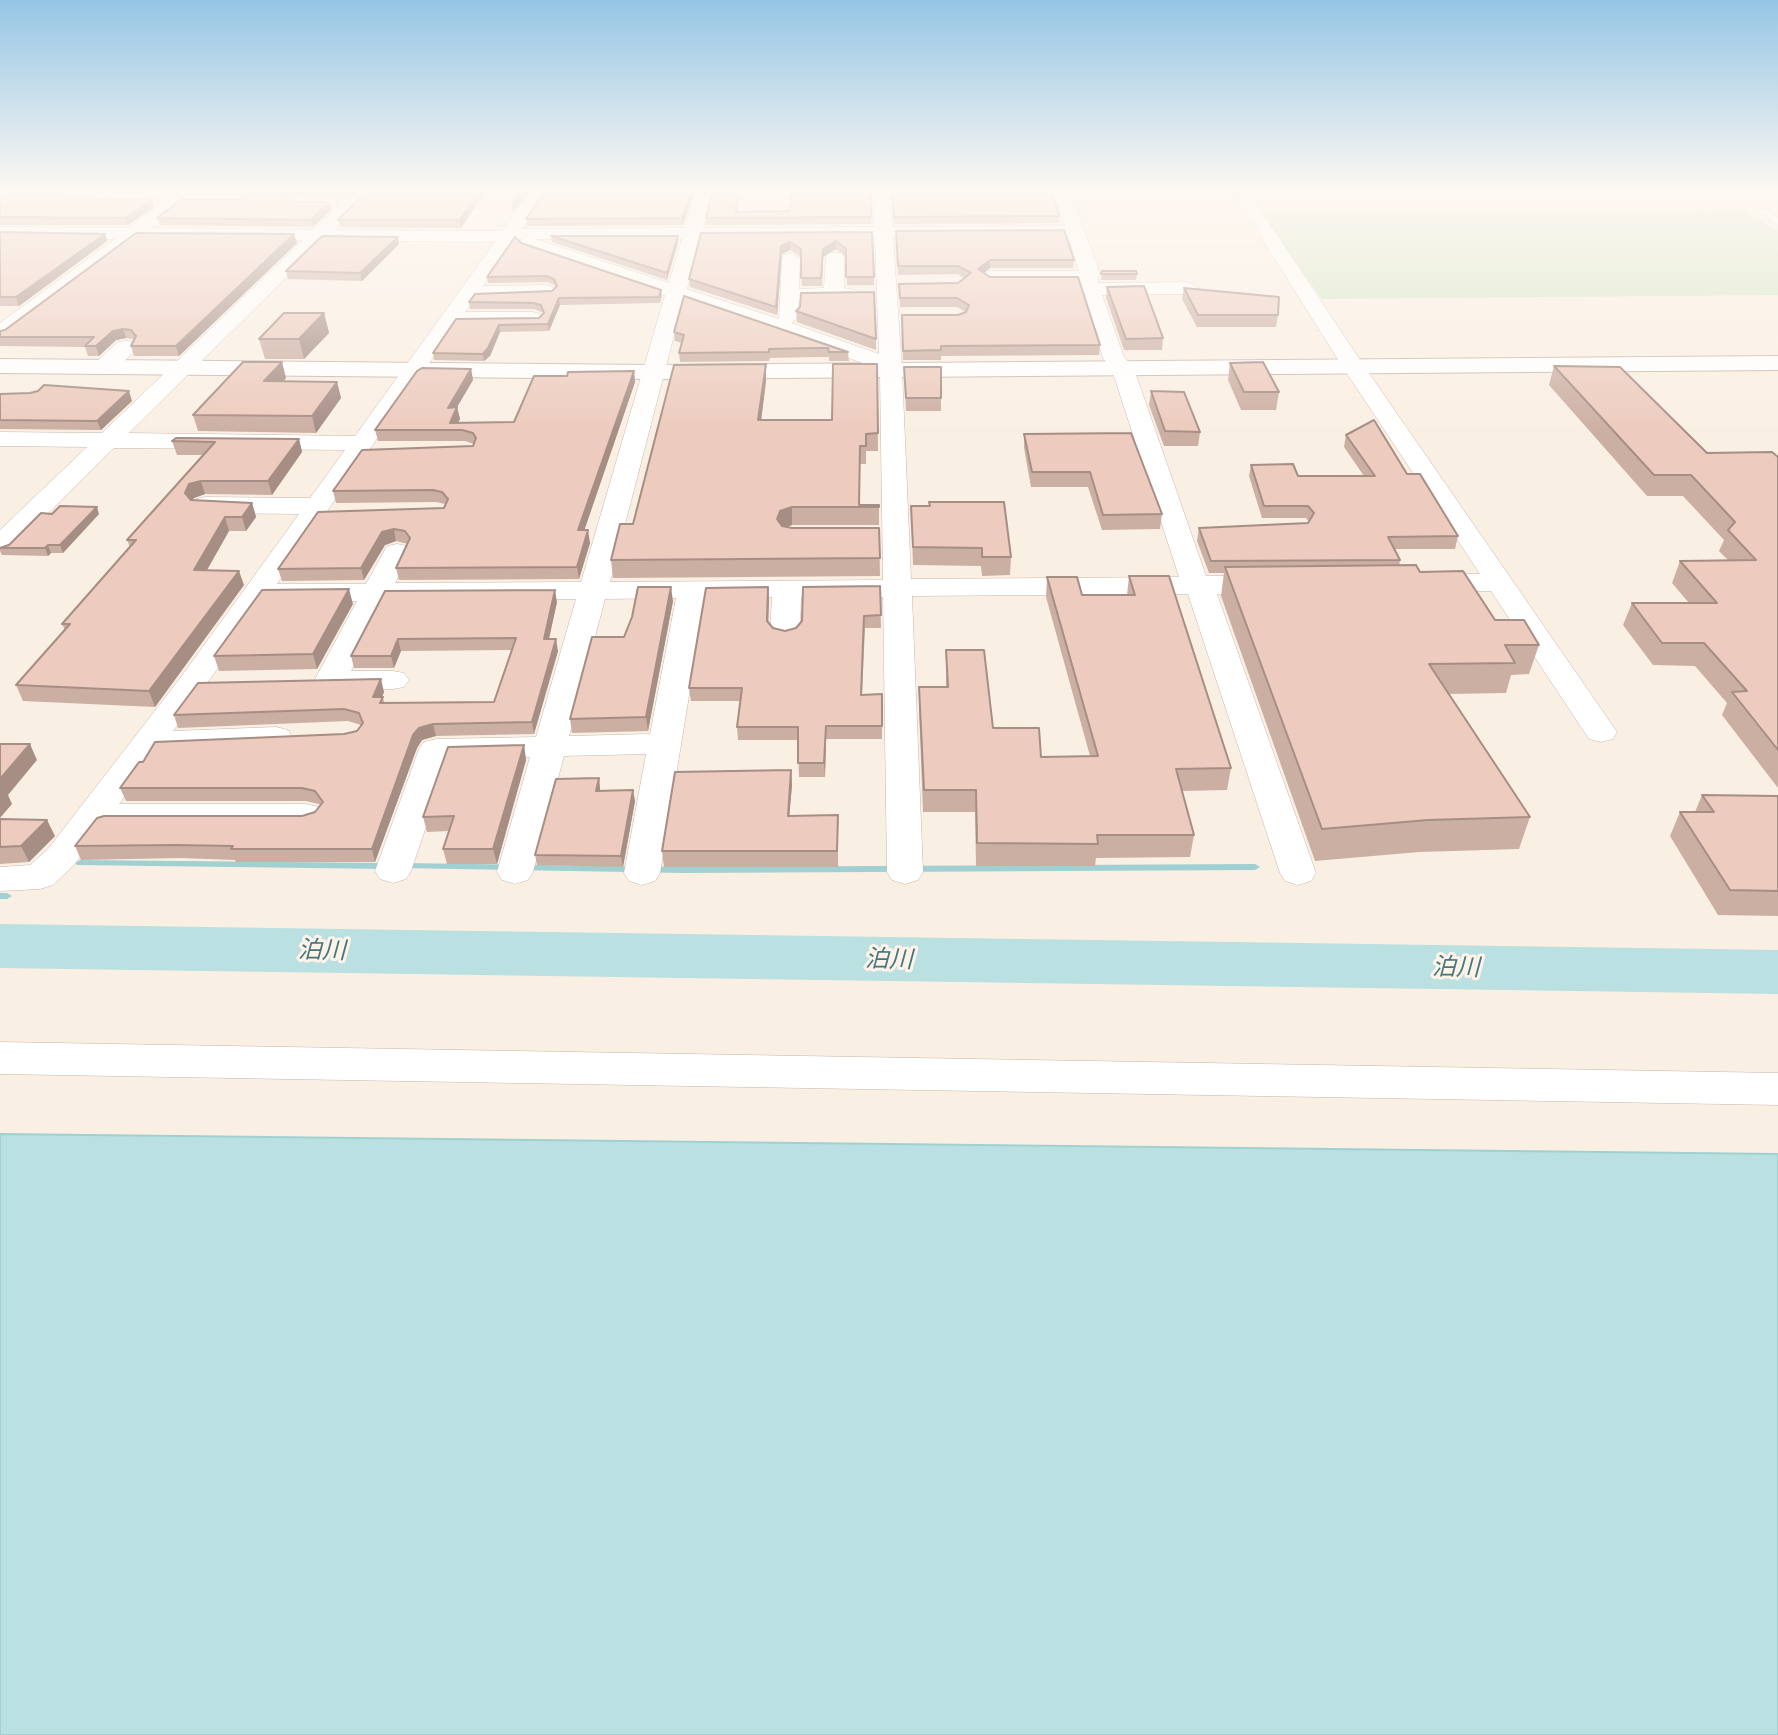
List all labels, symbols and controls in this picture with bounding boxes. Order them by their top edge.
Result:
water label: 泊川 [298,935,346,965]
water label: 泊川 [865,944,913,974]
water label: 泊川 [1432,952,1480,982]

